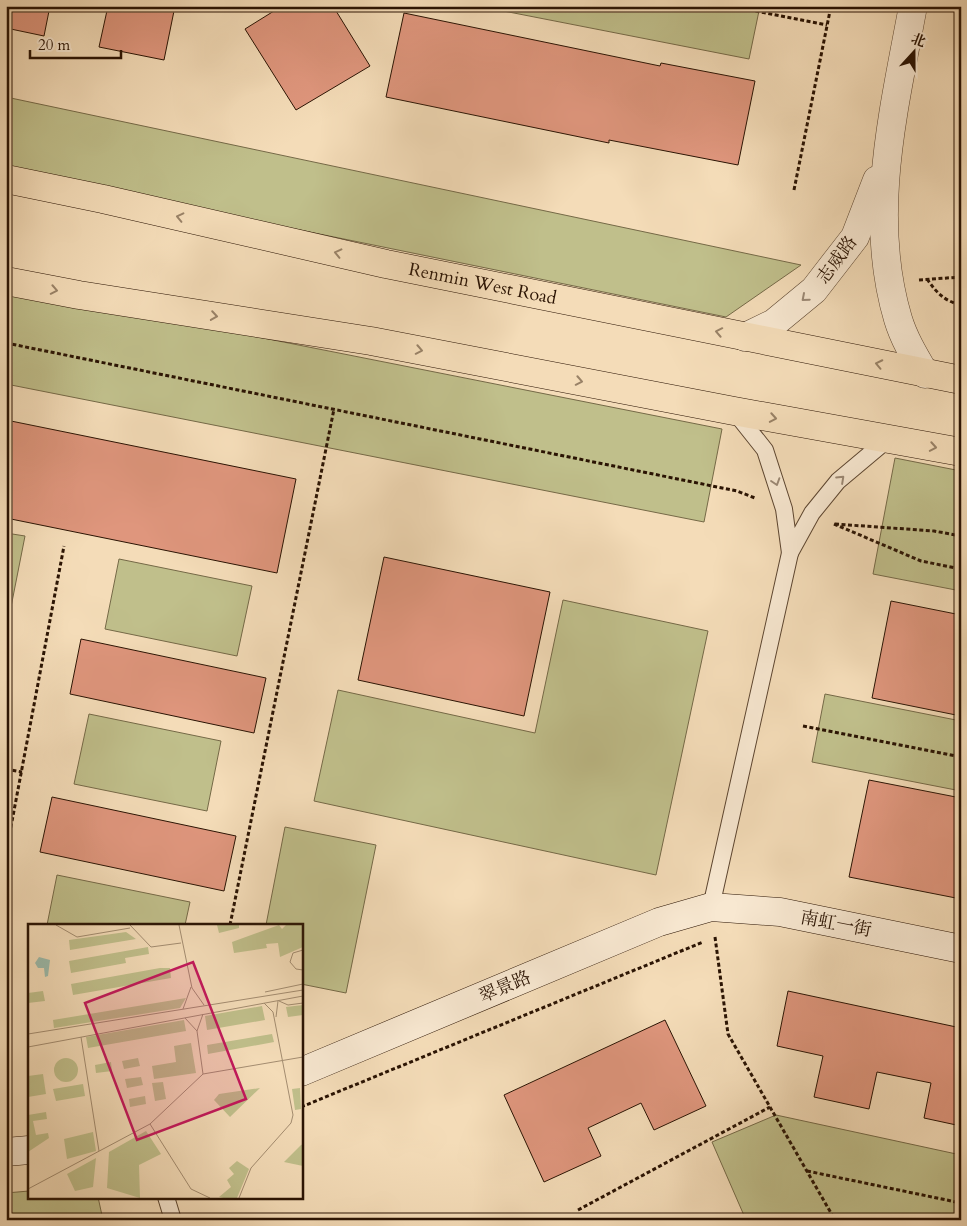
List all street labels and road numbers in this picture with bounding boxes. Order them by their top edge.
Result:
street label: 志威路 [811,231,863,289]
street label: Renmin West Road [406,256,559,311]
street label: 南虹一街 [798,905,874,943]
street label: 翠景路 [475,965,535,1009]

